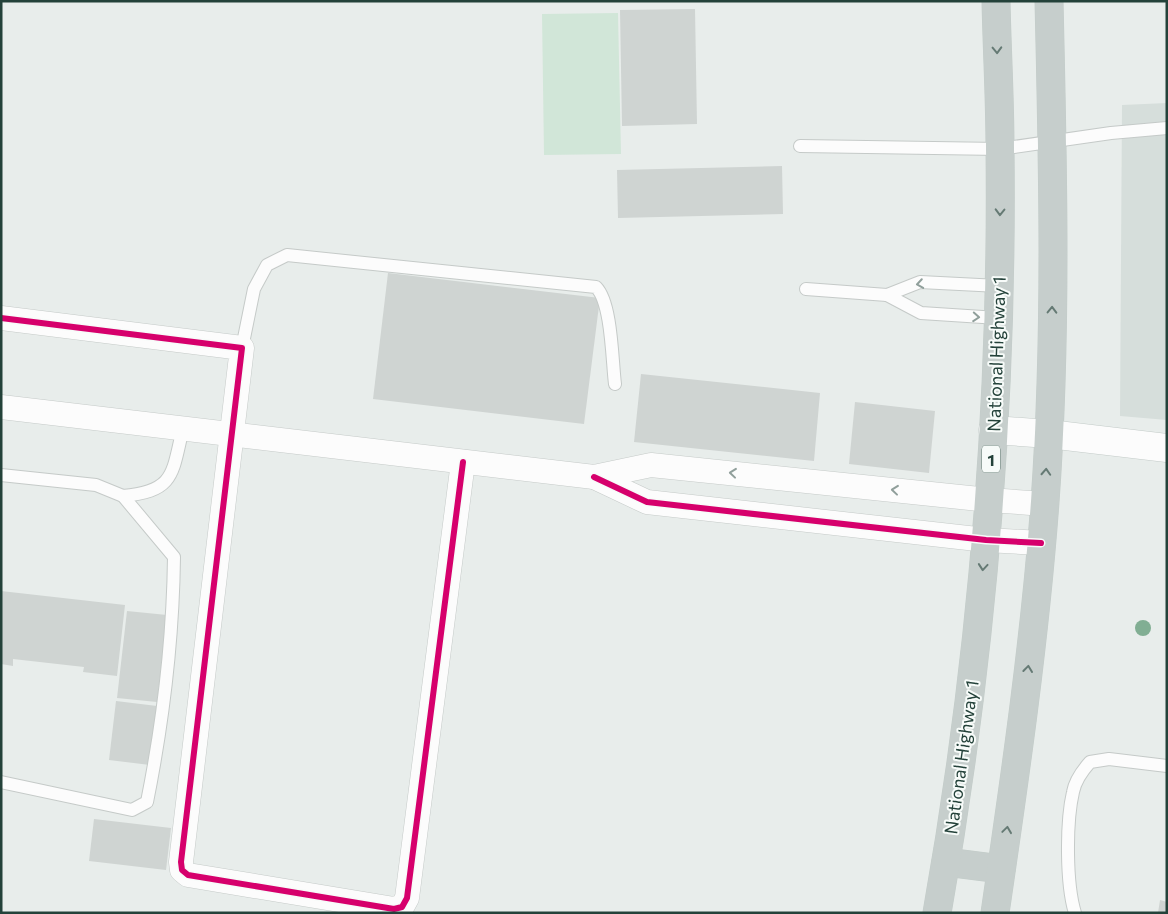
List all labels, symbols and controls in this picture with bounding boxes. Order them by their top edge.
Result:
one-way arrow [992,46,1002,54]
one-way arrow [995,209,1005,217]
street label: National Highway 1 [982,276,1010,432]
one-way arrow [916,279,925,289]
one-way arrow [1047,306,1058,314]
one-way arrow [972,311,980,322]
road number: 1 [982,446,1000,472]
one-way arrow [729,468,737,479]
one-way arrow [1041,468,1052,476]
one-way arrow [890,485,898,496]
one-way arrow [978,563,989,571]
one-way arrow [1022,664,1033,672]
street label: National Highway 1 [939,679,983,835]
one-way arrow [1001,826,1012,834]

